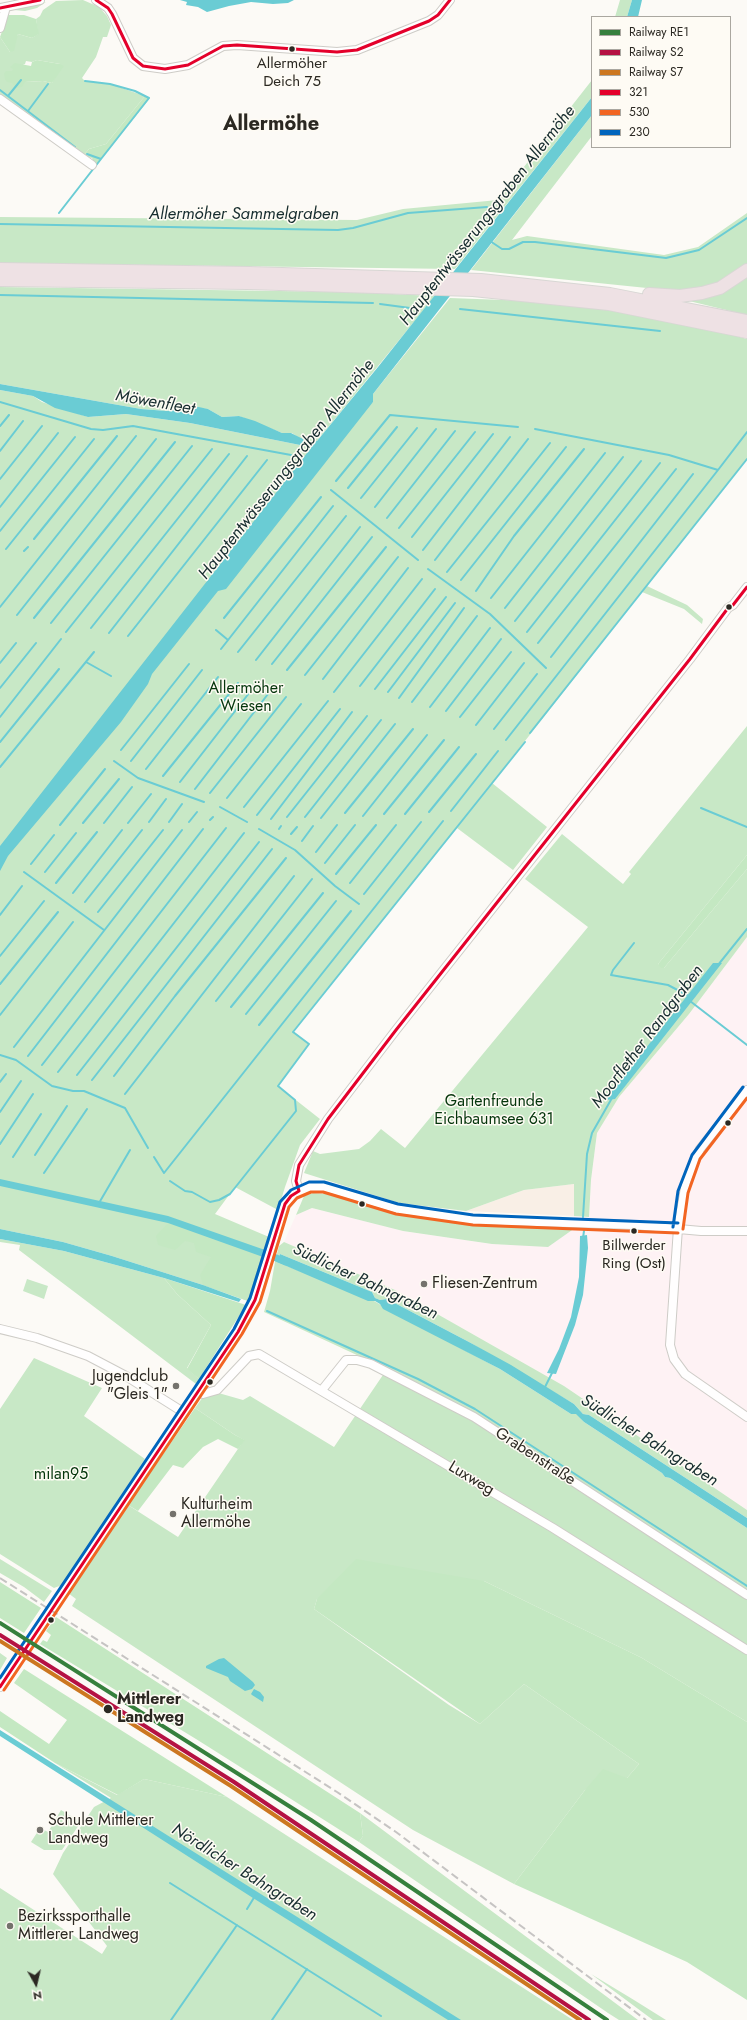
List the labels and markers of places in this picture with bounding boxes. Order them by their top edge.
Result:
marker: Allermöher Deich 75 [287,44,297,54]
place label: Allermöher Deich 75 [257,55,327,90]
unlabelled marker [724,602,734,612]
unlabelled marker [723,1118,733,1128]
unlabelled marker [357,1199,367,1209]
marker: Billwerder Ring (Ost) [629,1226,639,1236]
place label: Billwerder Ring (Ost) [602,1237,666,1272]
place label: Fliesen-Zentrum [432,1274,538,1294]
marker: Fliesen-Zentrum [419,1279,429,1289]
place label: Jugendclub "Gleis 1" [92,1367,168,1405]
unlabelled marker [205,1377,215,1387]
marker: Jugendclub "Gleis 1" [171,1381,181,1391]
place label: Kulturheim Allermöhe [181,1495,253,1533]
marker: Kulturheim Allermöhe [168,1509,178,1519]
unlabelled marker [46,1615,56,1625]
place label: Mittlerer Landweg [117,1690,184,1728]
marker: Mittlerer Landweg [102,1703,114,1715]
place label: Schule Mittlerer Landweg [48,1811,154,1849]
marker: Schule Mittlerer Landweg [35,1825,45,1835]
place label: Bezirkssporthalle Mittlerer Landweg [18,1907,139,1945]
marker: Bezirkssporthalle Mittlerer Landweg [5,1921,15,1931]

